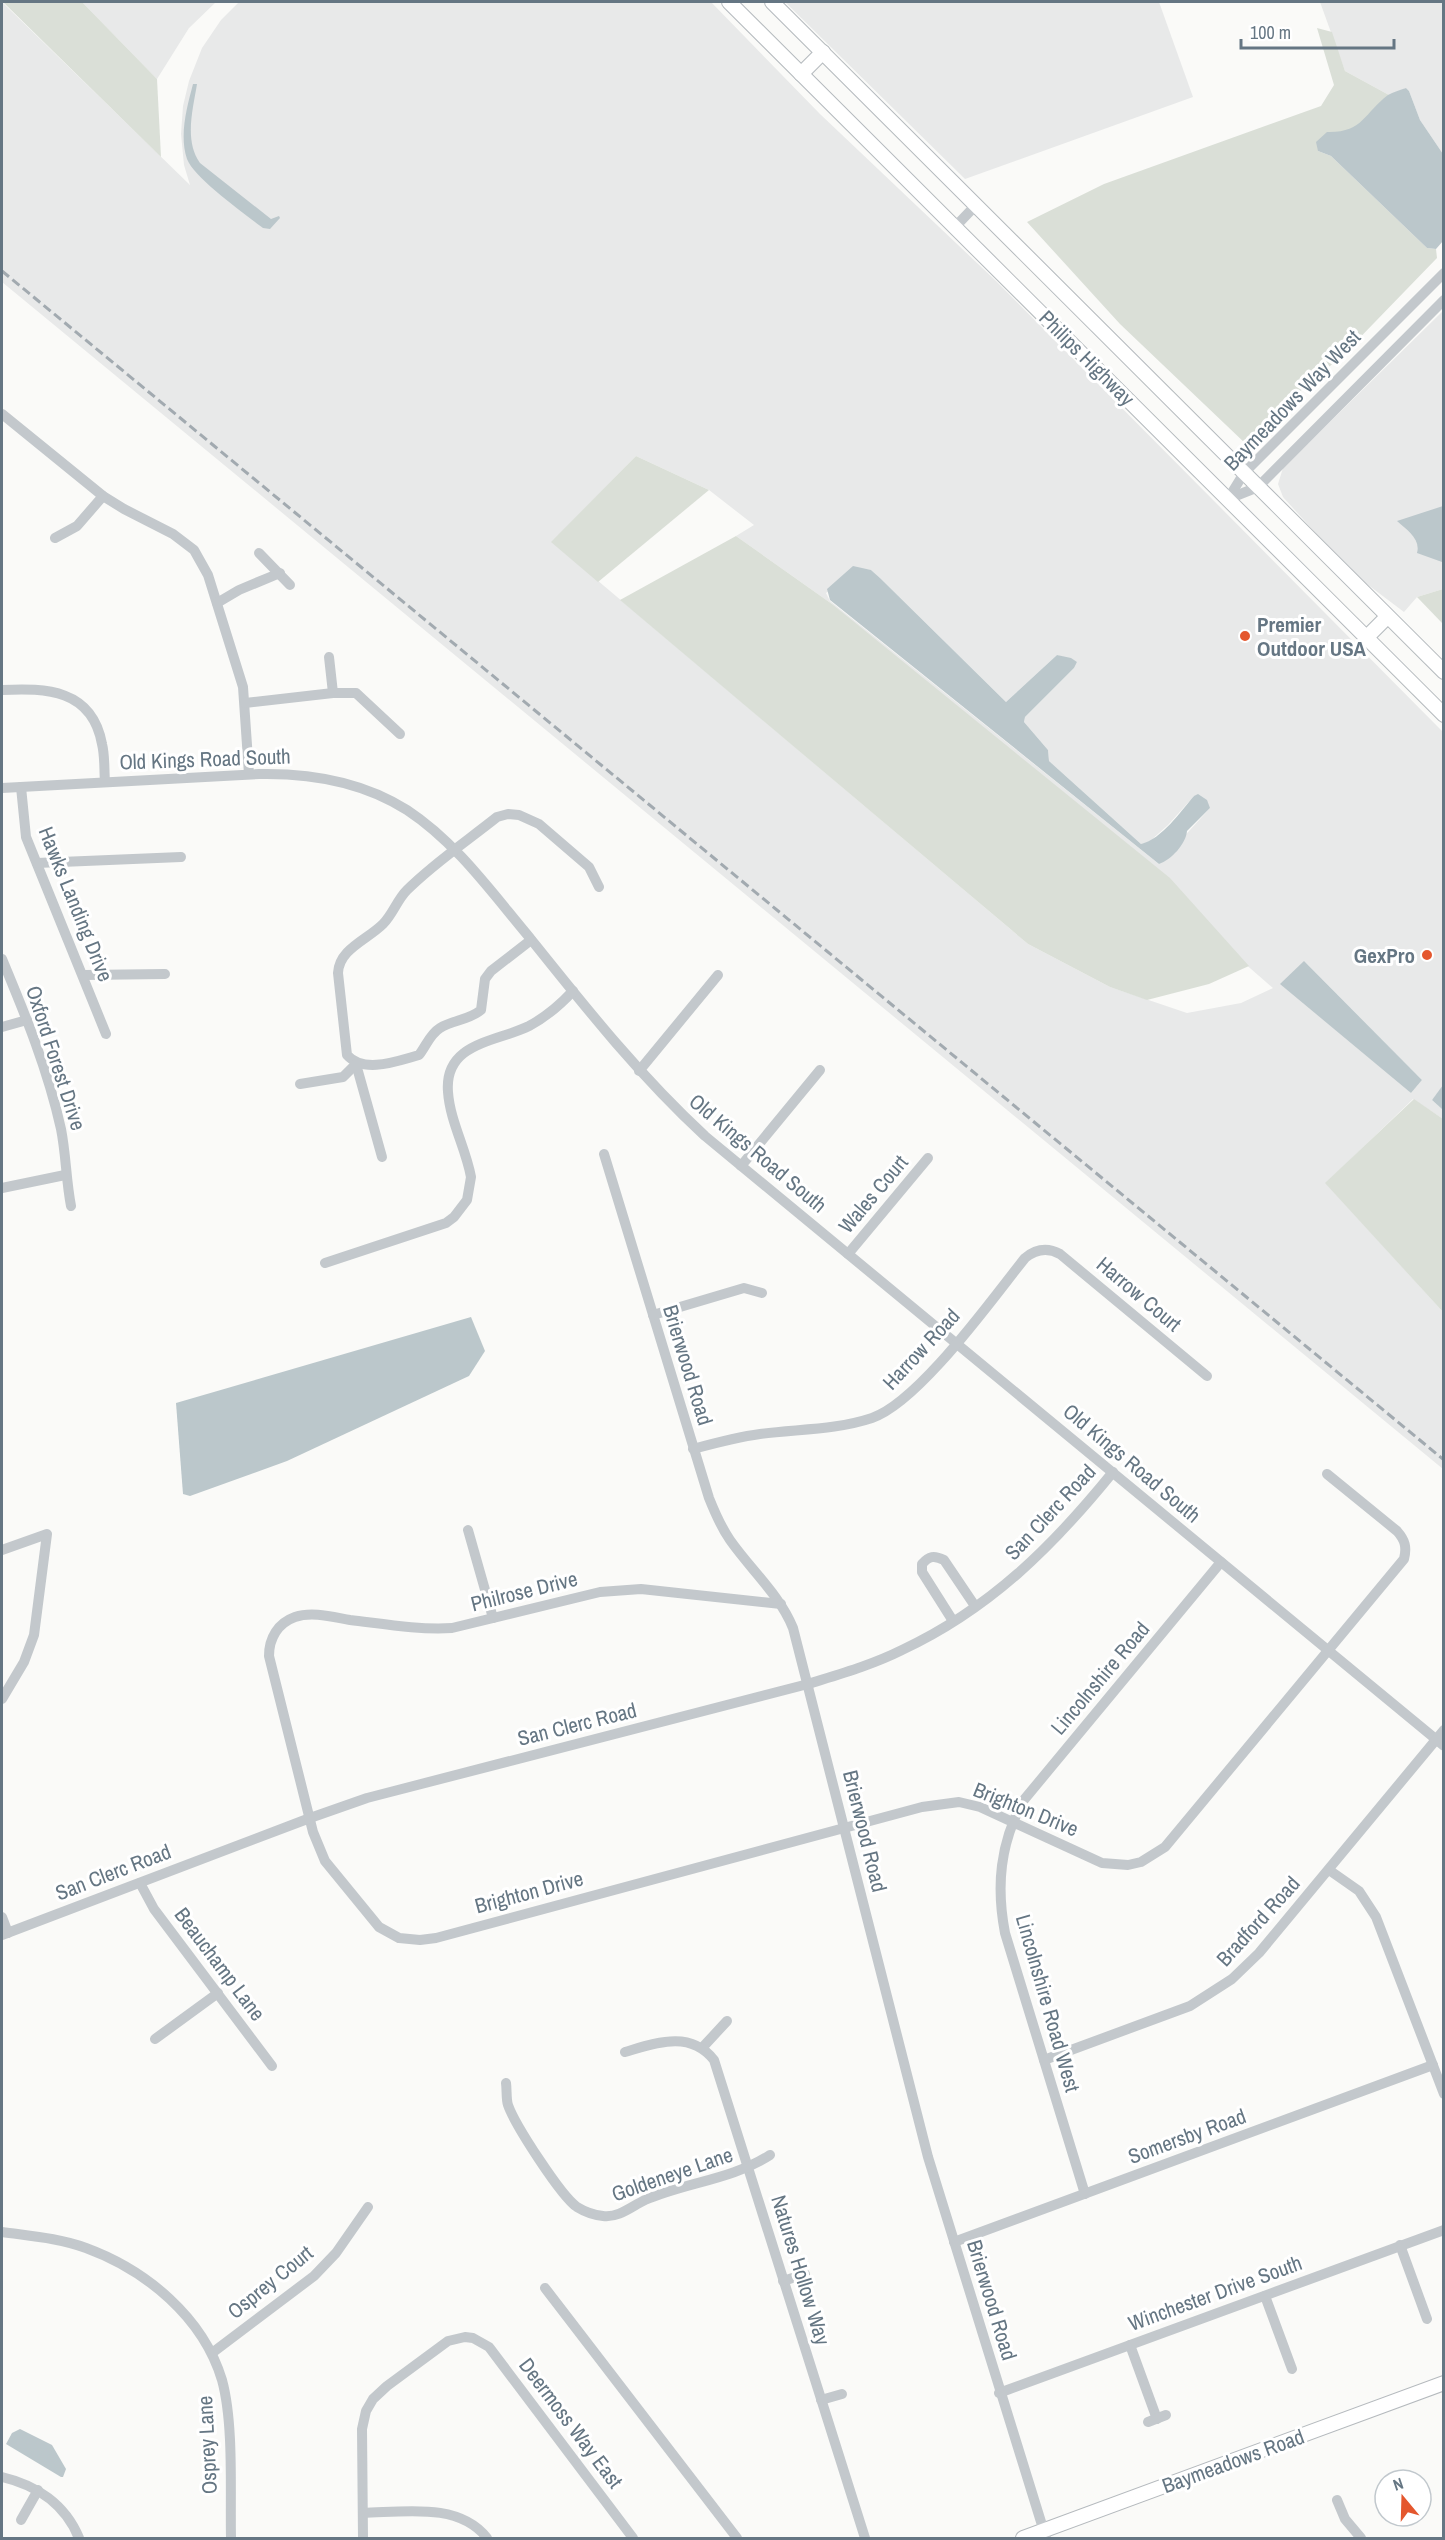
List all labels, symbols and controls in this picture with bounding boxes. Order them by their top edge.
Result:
scale bar [1241,12,1394,50]
text: 100 m [1250,20,1291,45]
street label: Philips Highway [1033,304,1142,413]
street label: Baymeadows Way West [1217,323,1367,477]
place label: Premier Outdoor USA [1257,610,1367,663]
marker: Premier Outdoor USA [1238,629,1252,643]
street label: Old Kings Road South [119,742,291,776]
street label: Hawks Landing Drive [32,822,120,986]
place label: GexPro [1354,941,1415,970]
marker: GexPro [1420,948,1434,962]
street label: Oxford Forest Drive [19,982,93,1134]
street label: Old Kings Road South [683,1087,833,1219]
street label: Wales Court [832,1148,914,1239]
street label: Harrow Court [1090,1250,1188,1338]
street label: Brierwood Road [656,1301,720,1429]
street label: Harrow Road [876,1302,966,1396]
street label: Old Kings Road South [1057,1397,1207,1529]
street label: San Clerc Road [998,1458,1102,1566]
street label: Philrose Drive [468,1564,580,1618]
street label: Lincolnshire Road [1044,1615,1156,1741]
street label: San Clerc Road [515,1695,639,1753]
street label: Brierwood Road [836,1767,894,1895]
street label: Brighton Drive [969,1775,1083,1843]
street label: San Clerc Road [51,1837,175,1907]
street label: Brighton Drive [472,1864,586,1920]
street label: Bradford Road [1210,1870,1306,1972]
street label: Beauchamp Lane [168,1901,272,2027]
street label: Lincolnshire Road West [1009,1911,1087,2095]
street label: Somersby Road [1124,2101,1250,2171]
street label: Goldeneye Lane [608,2140,736,2208]
street label: Natures Hollow Way [764,2191,838,2349]
street label: Brierwood Road [960,2236,1024,2364]
street label: Osprey Court [221,2238,319,2325]
street label: Winchester Drive South [1124,2248,1306,2338]
street label: Deermoss Way East [512,2352,630,2494]
street label: Osprey Lane [190,2395,224,2495]
street label: Baymeadows Road [1158,2422,1308,2500]
north arrow [1373,2468,1433,2528]
text: N [1390,2472,1406,2496]

